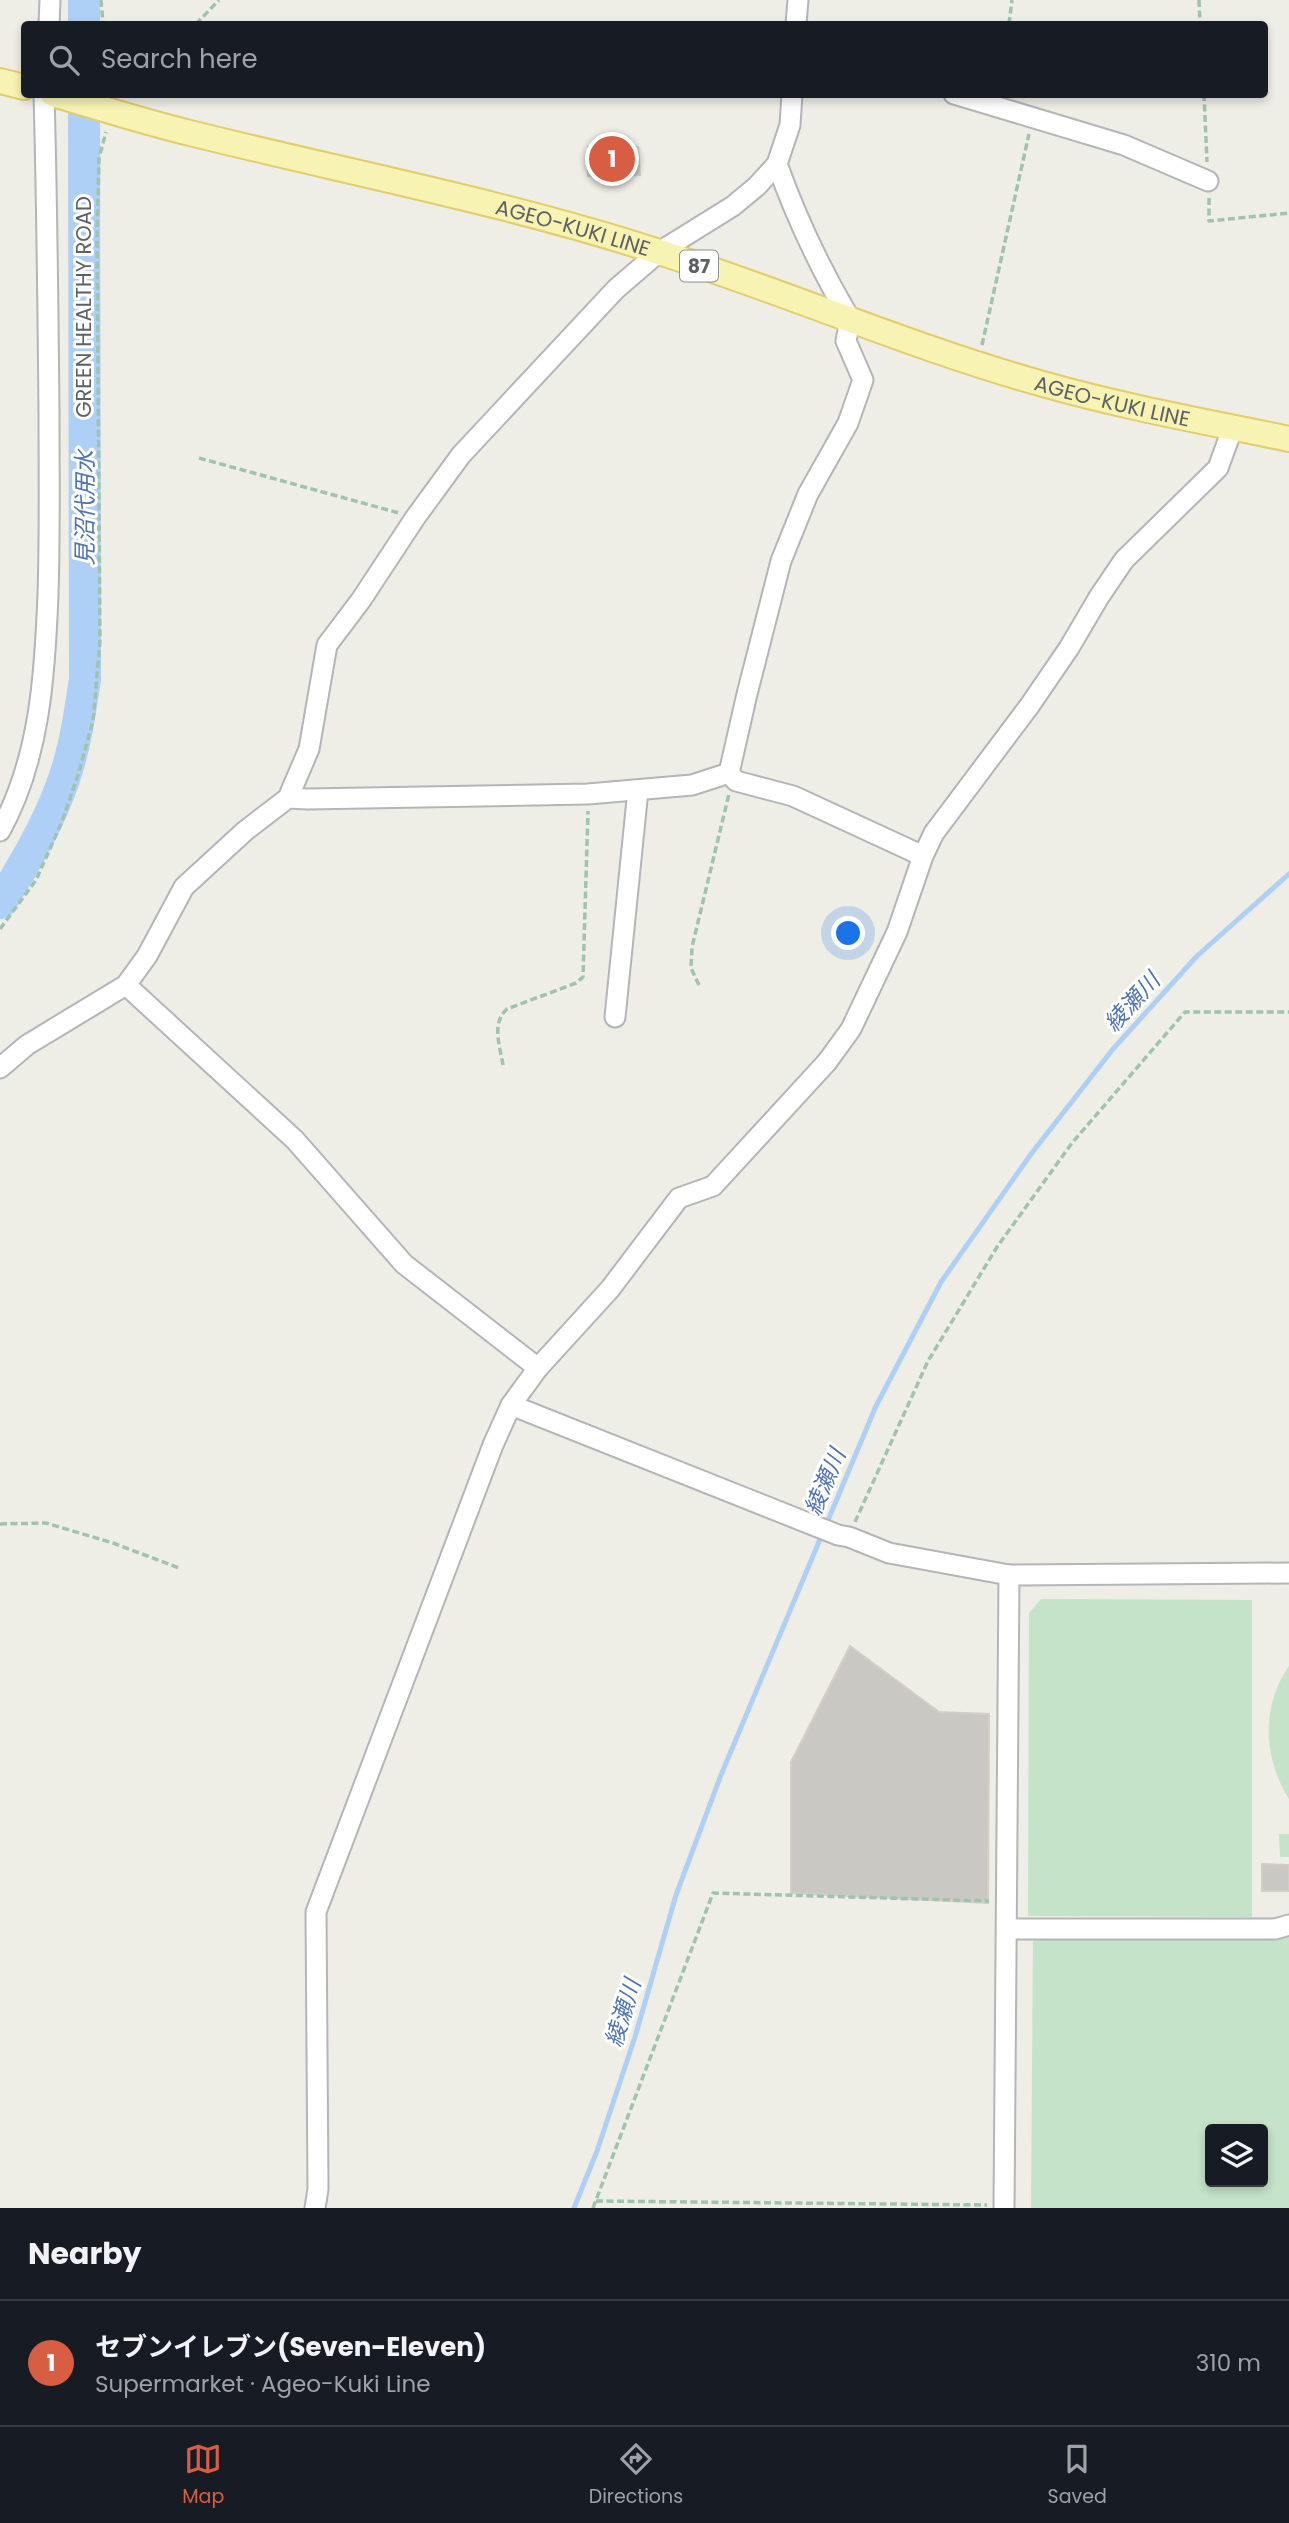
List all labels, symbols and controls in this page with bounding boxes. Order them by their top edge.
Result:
search box [21,21,1268,98]
icon: search [45,41,83,79]
text: Search here [101,41,258,77]
pin: 1 [589,133,635,185]
street label: AGEO-KUKI LINE [493,192,654,263]
street label: GREEN HEALTHY ROAD [69,196,98,418]
road number: 87 [680,250,718,282]
street label: AGEO-KUKI LINE [1031,368,1193,433]
water label: 見沼代用水 [69,448,101,566]
your location [831,916,865,950]
water label: 綾瀬川 [1097,963,1169,1038]
water label: 綾瀬川 [797,1441,854,1520]
water label: 綾瀬川 [598,1972,649,2051]
map controls [1205,2124,1268,2187]
button: layers [1205,2124,1268,2187]
text: Nearby [28,2232,142,2275]
text: セブンイレブン(Seven-Eleven) [95,2329,486,2365]
text: 1 [47,2347,55,2379]
text: 310 m [1196,2347,1261,2379]
text: Supermarket · Ageo-Kuki Line [95,2368,430,2400]
tab: Map [182,2440,224,2511]
tab: Directions [589,2440,683,2511]
tab: Saved [1048,2440,1107,2511]

